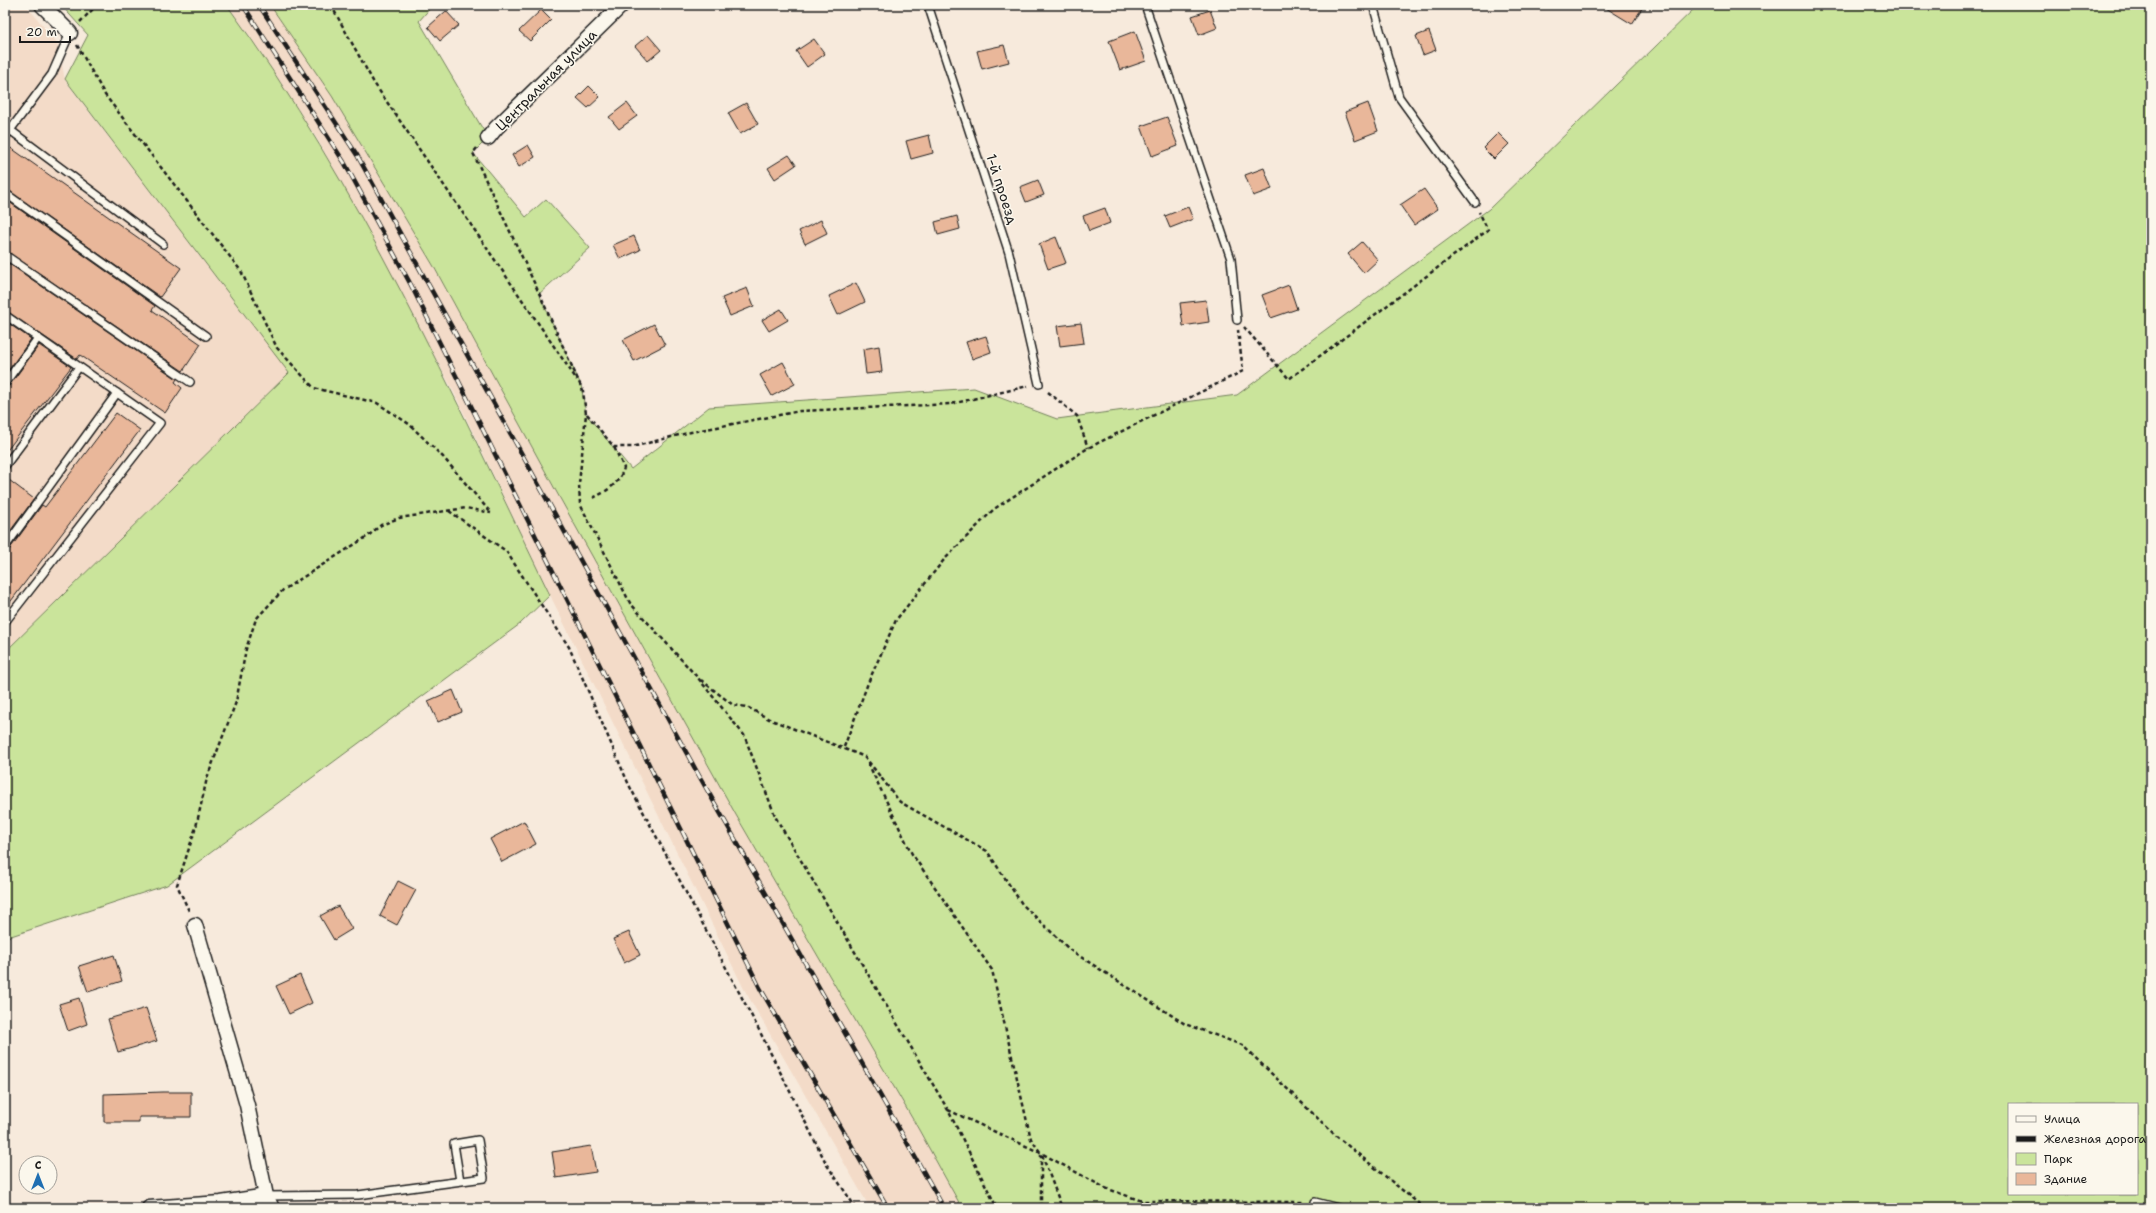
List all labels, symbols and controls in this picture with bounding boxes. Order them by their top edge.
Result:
scale bar [20,18,70,44]
text: 20 m [26,24,57,40]
street label: Центральная улица [491,25,601,135]
street label: 1-й проезд [982,151,1022,227]
legend [2008,1103,2138,1195]
text: Улица [2044,1111,2081,1127]
text: Железная дорога [2044,1131,2147,1147]
text: Парк [2044,1151,2073,1167]
north arrow [18,1155,58,1195]
text: С [35,1158,42,1173]
text: Здание [2044,1171,2088,1187]

